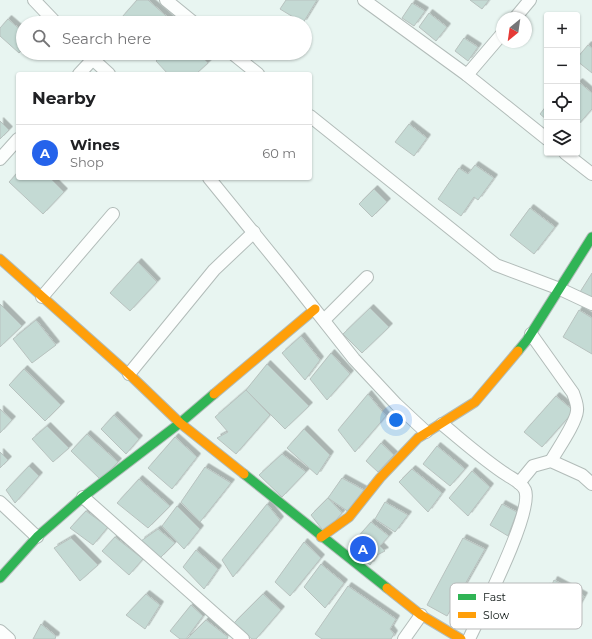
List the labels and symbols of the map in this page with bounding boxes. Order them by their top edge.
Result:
north arrow [496,12,532,48]
your location [386,410,406,430]
pin: A [350,534,376,564]
legend [450,583,582,629]
text: Fast [483,590,507,604]
text: Slow [483,608,509,622]

